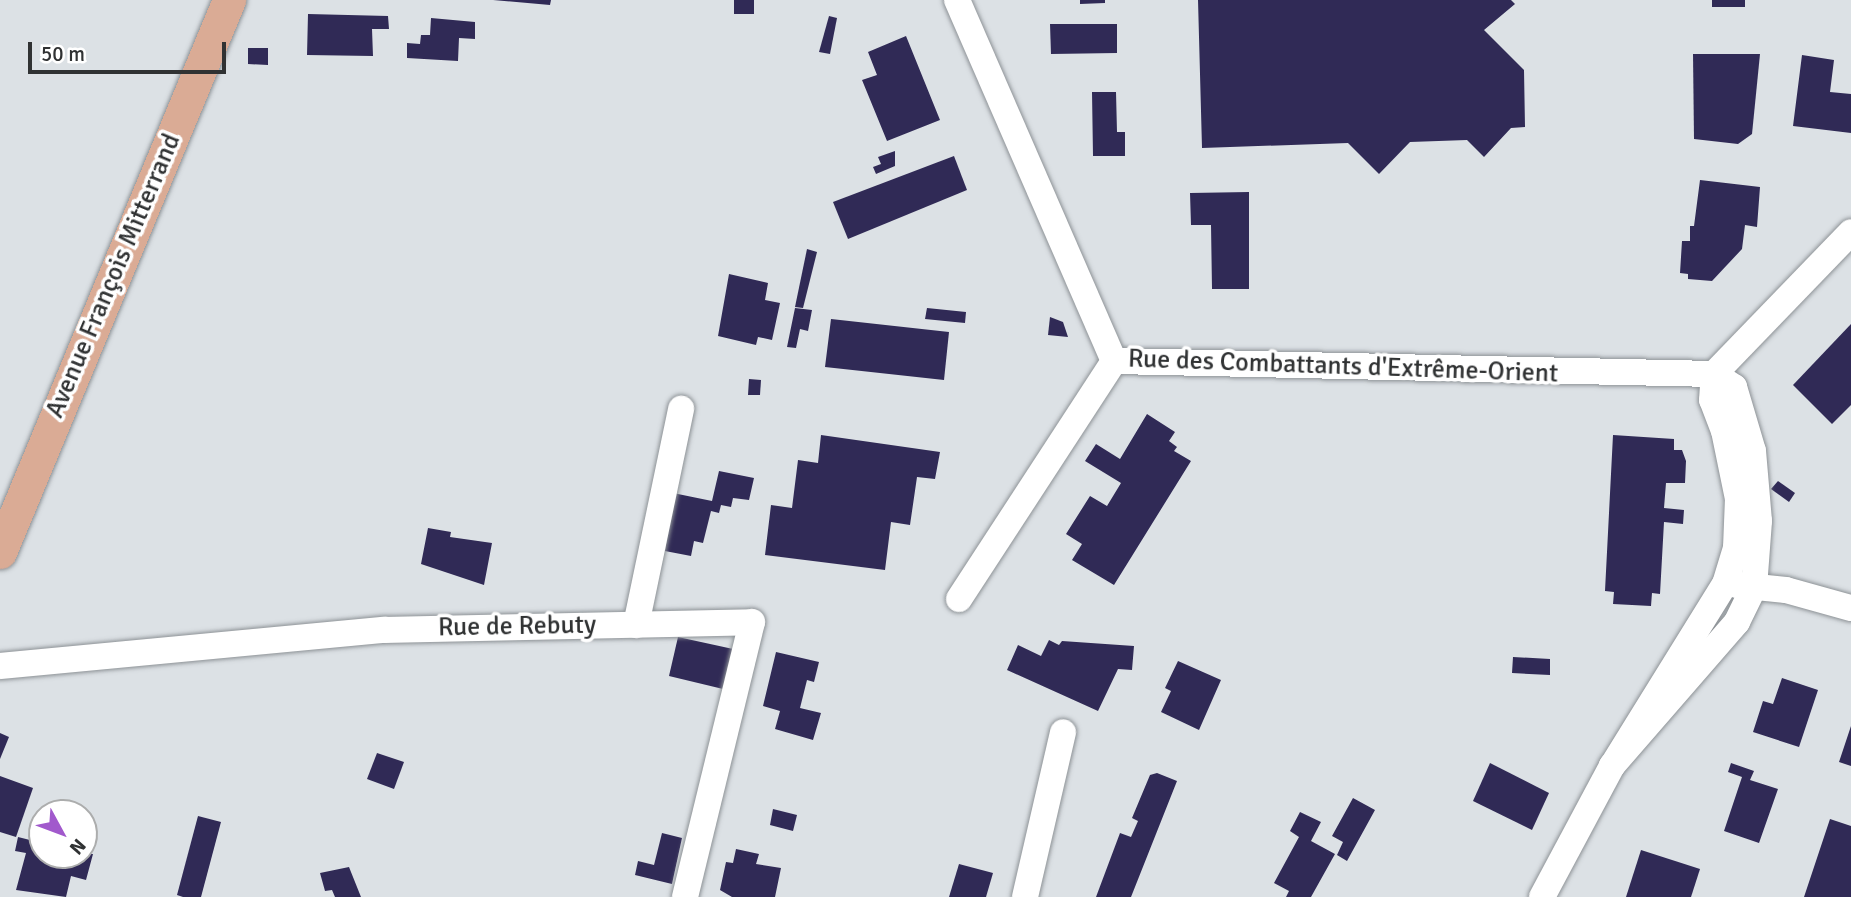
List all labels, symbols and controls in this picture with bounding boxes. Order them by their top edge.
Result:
scale bar [32,28,229,72]
text: 50 m [41,41,85,67]
street label: Avenue François Mitterrand [40,129,188,423]
street label: Rue des Combattants d'Extrême-Orient [1127,344,1559,390]
street label: Rue de Rebuty [438,610,596,644]
north arrow [28,799,98,869]
text: N [64,834,91,859]

